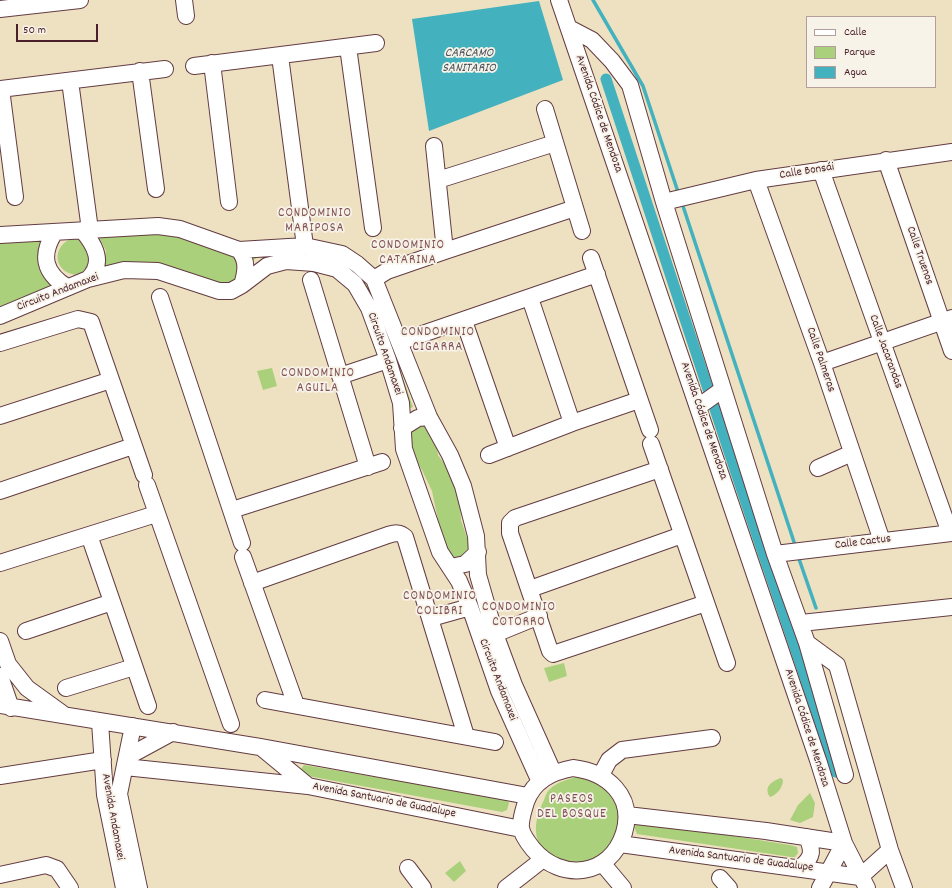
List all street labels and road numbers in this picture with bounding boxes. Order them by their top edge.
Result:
street label: Avenida Códice de Mendoza [571,53,625,175]
street label: Calle Bonsái [779,161,835,183]
street label: Calle Truenos [902,225,936,287]
street label: Circuito Andamaxei [15,271,101,315]
street label: Circuito Andamaxei [363,311,405,397]
street label: Calle Jacarandas [865,313,905,391]
street label: Calle Palmeras [802,326,838,394]
street label: Avenida Códice de Mendoza [676,360,730,482]
street label: Calle Cactus [834,532,892,554]
street label: Circuito Andamaxei [475,637,519,723]
street label: Avenida Códice de Mendoza [780,667,832,789]
street label: Avenida Andamaxei [97,773,127,861]
street label: Avenida Santuario de Guadalupe [311,780,457,822]
street label: Avenida Santuario de Guadalupe [668,844,814,876]

